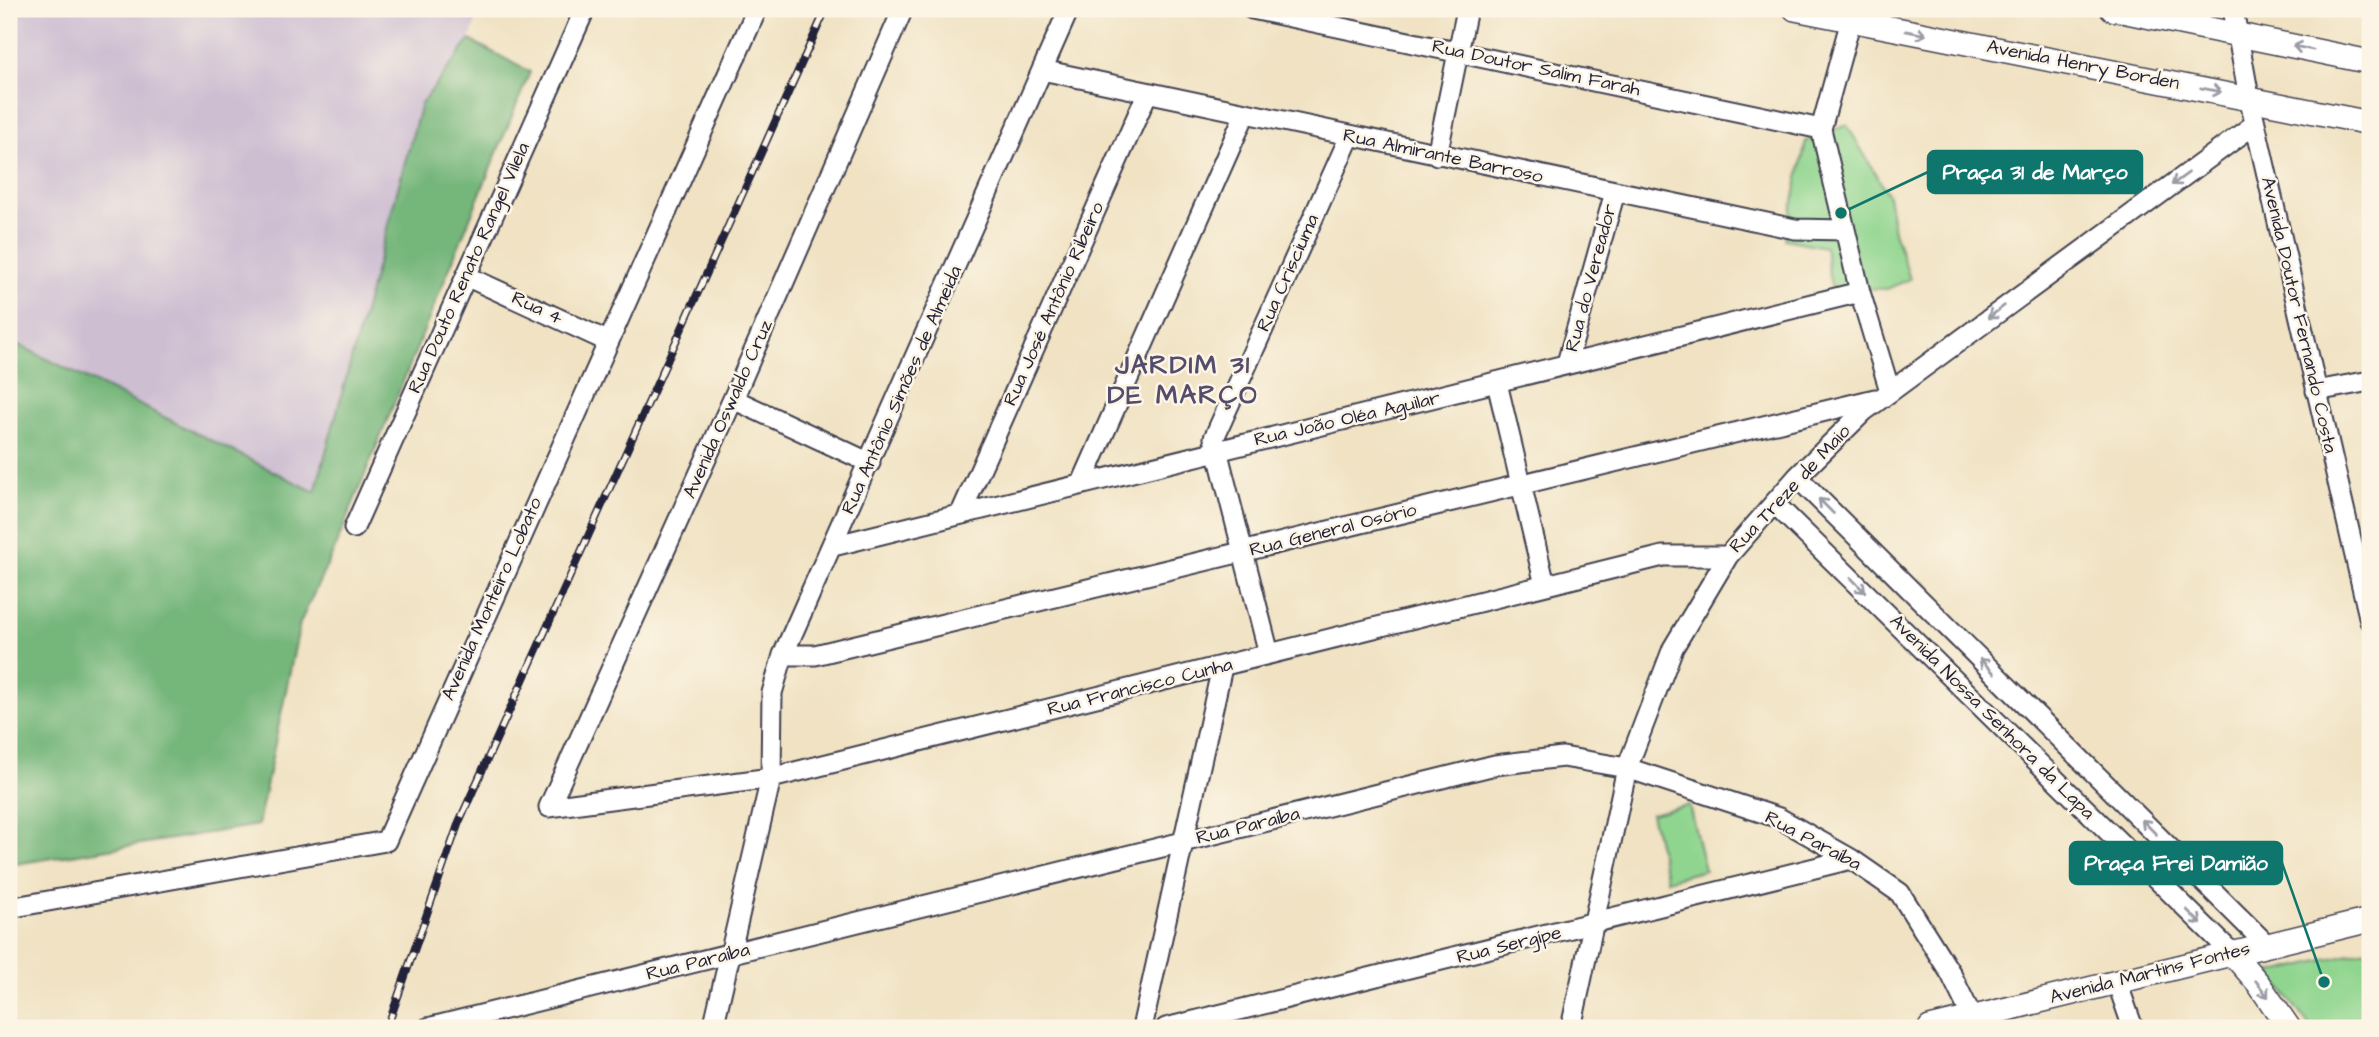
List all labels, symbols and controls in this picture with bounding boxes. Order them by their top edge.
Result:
one-way arrow [1904,27,1927,40]
street label: Rua Doutor Salim Farah [1429,33,1643,103]
street label: Avenida Henry Borden [1984,33,2182,98]
one-way arrow [2292,41,2315,55]
one-way arrow [2199,84,2222,97]
street label: Rua Almirante Barroso [1341,122,1546,190]
street label: Rua Douto Renato Rangel Vilela [401,138,538,398]
callout: Praça 31 de Março [1928,151,2142,193]
text: Praça 31 de Março [1942,158,2128,187]
one-way arrow [2171,171,2190,186]
street label: Avenida Doutor Fernando Costa [2254,174,2344,456]
street label: Rua José Antônio Ribeiro [997,197,1111,410]
street label: Rua do Vereador [1558,201,1624,355]
street label: Rua Crisciuma [1250,210,1326,336]
street label: Rua Antônio Simões de Almeida [835,261,969,519]
street label: Rua 4 [507,284,567,332]
one-way arrow [1988,305,2006,320]
street label: Avenida Oswaldo Cruz [676,315,780,503]
district label: JARDIM 31 DE MARÇO [1107,347,1259,413]
street label: Rua João Oléa Aguilar [1251,384,1443,455]
street label: Rua Treze de Maio [1723,419,1857,559]
street label: Avenida Monteiro Lobato [435,493,549,705]
street label: Rua General Osório [1247,496,1420,564]
one-way arrow [1818,497,1835,514]
one-way arrow [1849,577,1866,594]
street label: Avenida Nossa Senhora da Lapa [1883,608,2101,826]
street label: Rua Francisco Cunha [1045,651,1236,723]
one-way arrow [1979,658,1996,675]
street label: Rua Paraíba [1193,800,1303,852]
street label: Rua Paraíba [1760,804,1866,878]
one-way arrow [2140,818,2157,835]
callout: Praça Frei Damião [2070,842,2282,884]
text: Praça Frei Damião [2084,849,2268,878]
one-way arrow [2186,908,2203,925]
street label: Rua Sergípe [1454,919,1564,972]
street label: Avenida Martins Fontes [2047,935,2253,1011]
street label: Rua Paraíba [643,936,753,988]
one-way arrow [2254,979,2269,997]

